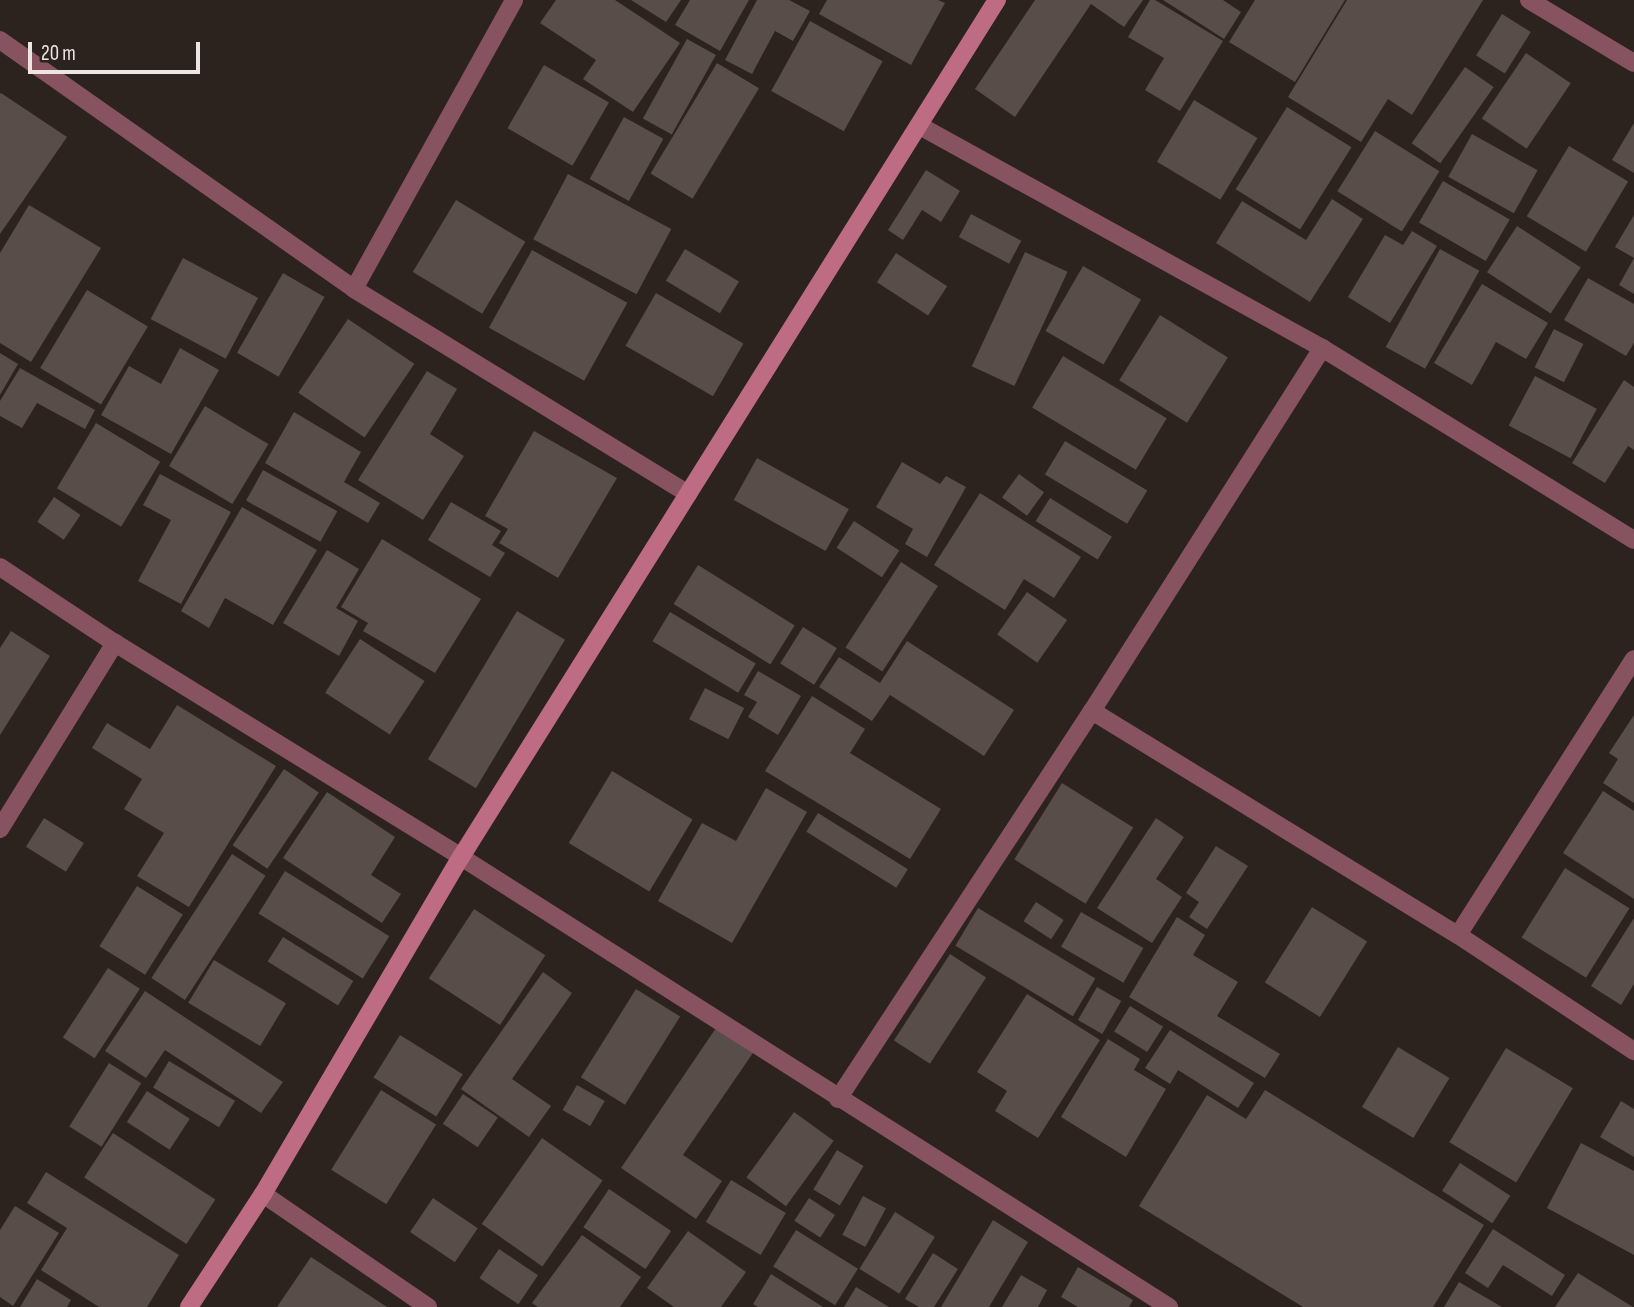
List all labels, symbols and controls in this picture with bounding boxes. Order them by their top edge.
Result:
scale bar [32,28,203,72]
text: 20 m [41,41,76,66]

